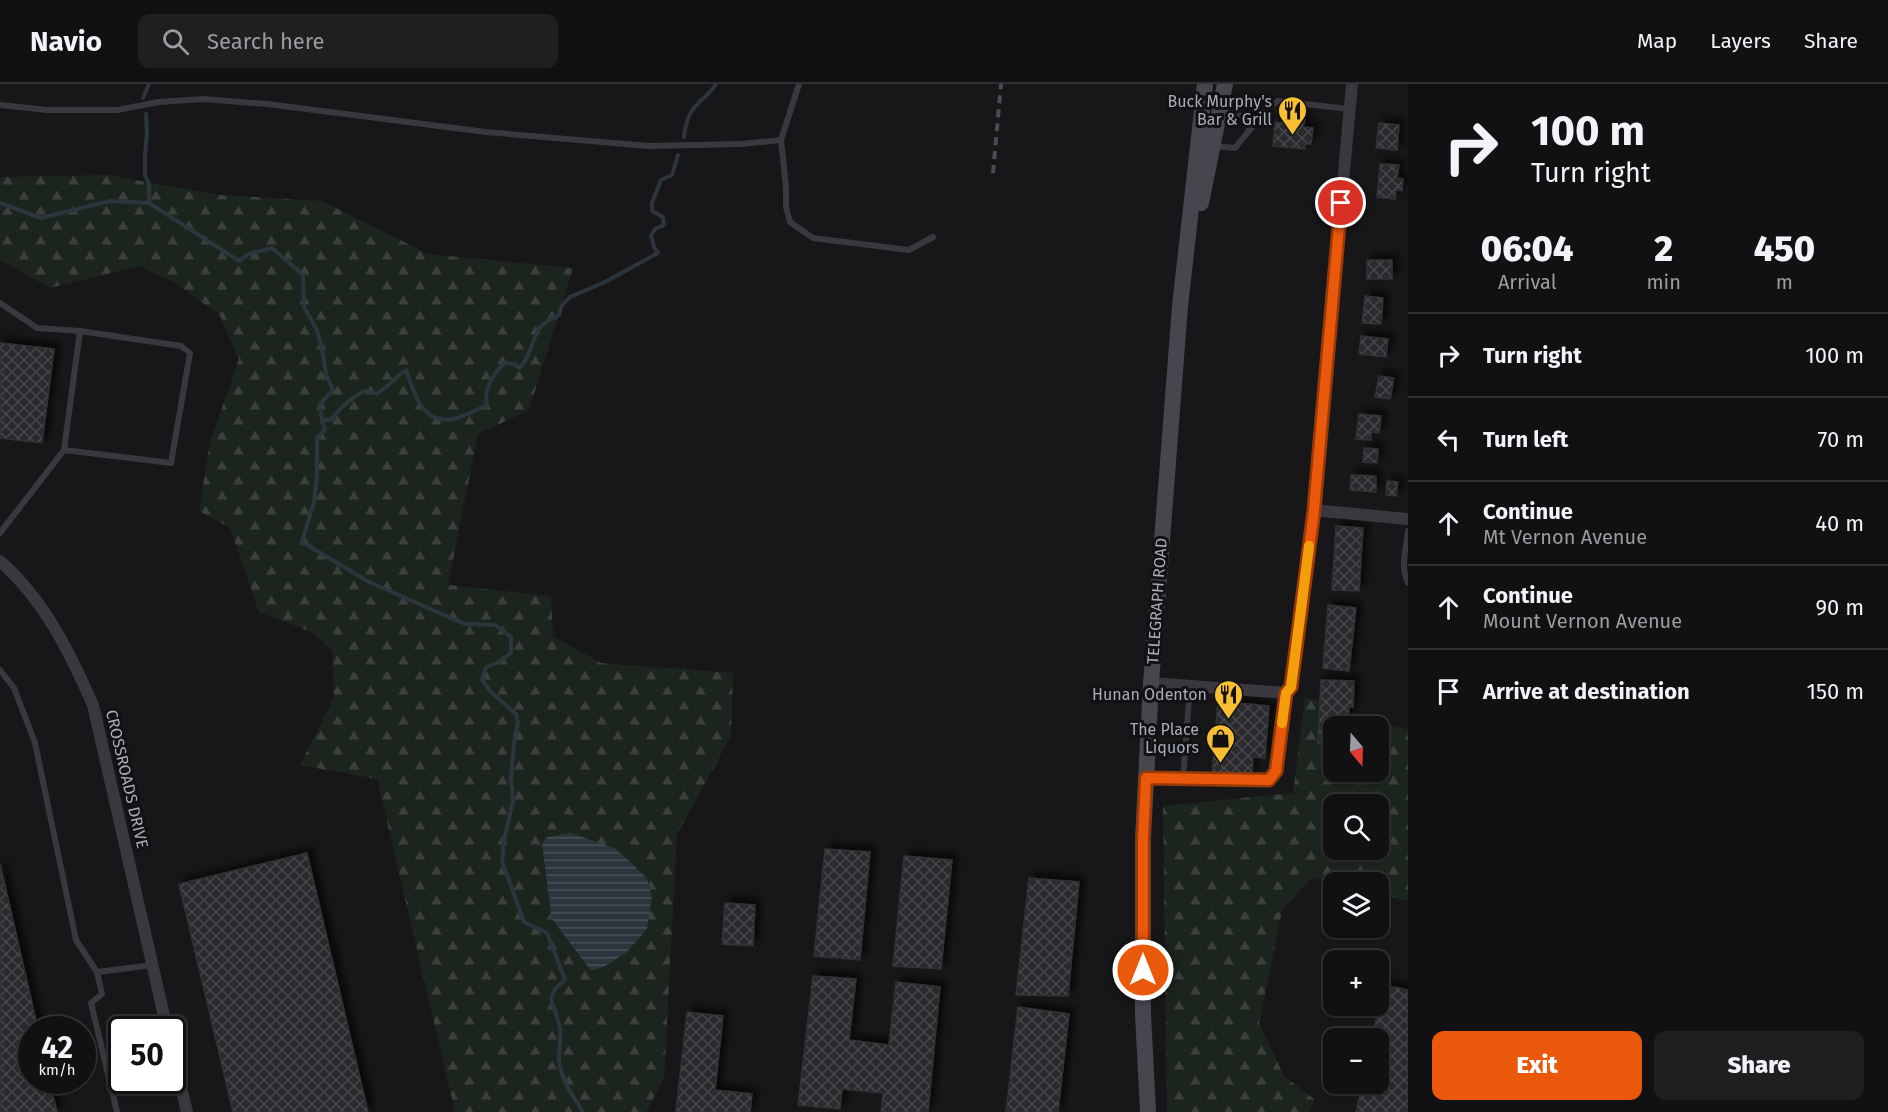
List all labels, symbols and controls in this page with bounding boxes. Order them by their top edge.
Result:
search box [138,14,558,68]
text: Navio [30,25,102,58]
icon: search [159,25,192,58]
text: Search here [207,28,325,55]
text: Map [1637,28,1677,54]
text: Layers [1710,28,1771,54]
text: Share [1804,28,1858,54]
place label: Buck Murphy's Bar & Grill [1167,92,1272,129]
restaurant icon: Buck Murphy's Bar & Grill [1277,94,1309,136]
text: 100 m [1531,106,1645,156]
icon: right [1432,108,1510,186]
text: Turn right [1531,157,1651,189]
pin [1315,177,1366,228]
icon: arrive [1324,186,1357,219]
text: 06:04 [1481,227,1574,271]
text: 2 [1654,227,1673,271]
text: 450 [1754,227,1815,271]
text: Arrival [1498,270,1557,294]
text: min [1646,270,1681,294]
text: m [1776,270,1793,294]
icon: right [1432,339,1465,372]
text: Turn right [1483,342,1582,369]
text: 100 m [1805,342,1864,369]
icon: left [1432,423,1465,456]
text: Turn left [1483,426,1568,453]
text: 70 m [1818,426,1864,453]
text: Continue [1483,498,1573,525]
icon: ahead [1432,507,1465,540]
text: 40 m [1815,510,1864,537]
text: Mt Vernon Avenue [1483,525,1647,549]
street label: TELEGRAPH ROAD [1143,537,1171,665]
text: Continue [1483,582,1573,609]
icon: ahead [1432,591,1465,624]
text: 90 m [1815,594,1864,621]
text: Mount Vernon Avenue [1483,609,1682,633]
icon: arrive [1432,675,1465,708]
restaurant icon: Hunan Odenton [1212,678,1244,720]
text: Arrive at destination [1483,678,1690,705]
text: 150 m [1806,678,1864,705]
place label: Hunan Odenton [1092,685,1207,704]
street label: CROSSROADS DRIVE [102,708,152,850]
north arrow [1323,716,1389,782]
map controls [1323,716,1389,1094]
place label: The Place Liquors [1130,720,1199,757]
shop icon: The Place Liquors [1204,722,1236,764]
button: search [1323,794,1389,860]
button: layers [1323,872,1389,938]
position arrow [1111,938,1175,1002]
button: + [1323,950,1389,1016]
speed limit sign: 50 [108,1016,186,1094]
button: − [1323,1028,1389,1094]
text: 42 [41,1030,73,1066]
button: Exit [1432,1031,1642,1100]
button: Share [1654,1031,1864,1100]
text: km/h [38,1061,76,1079]

